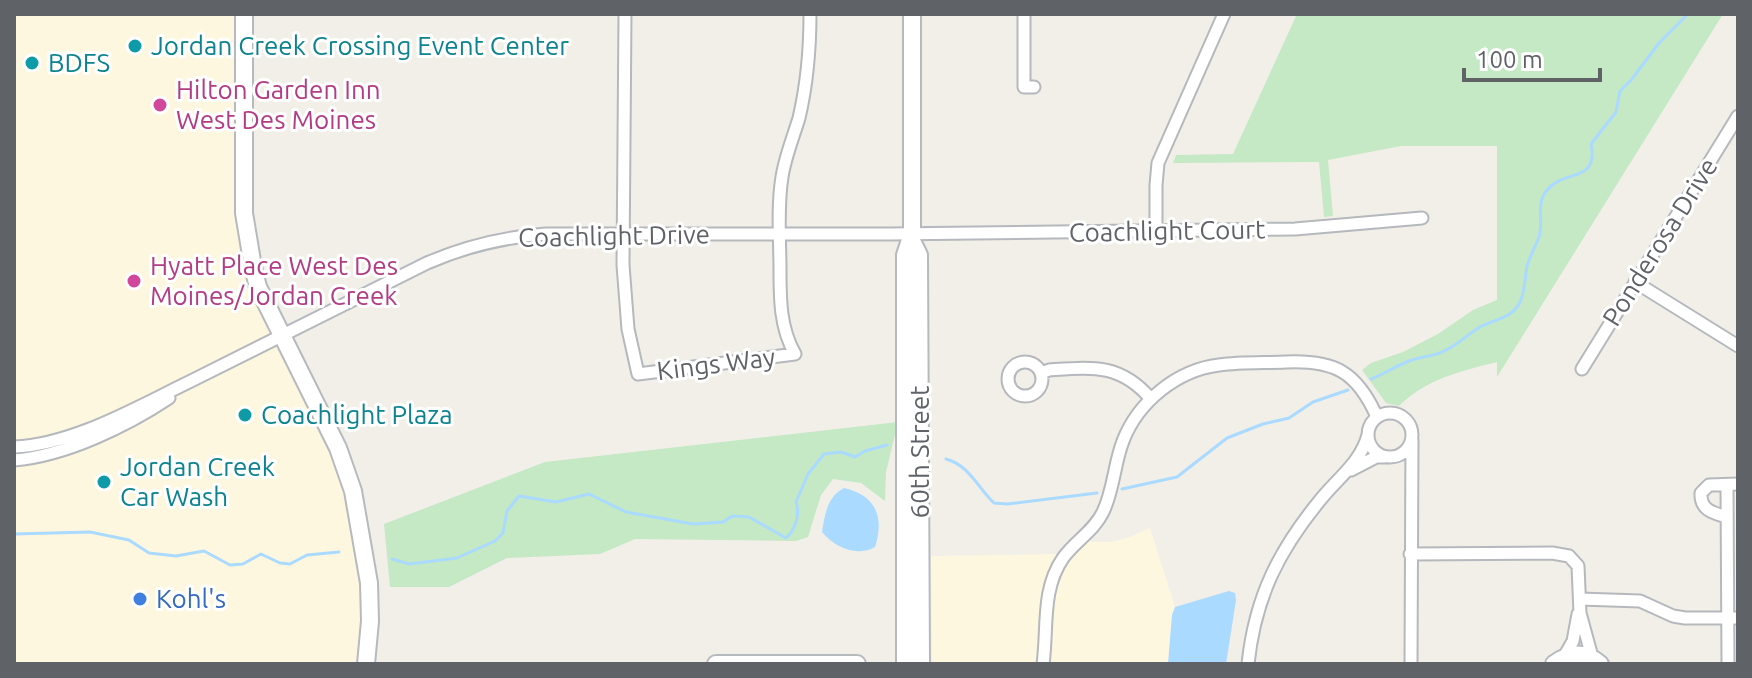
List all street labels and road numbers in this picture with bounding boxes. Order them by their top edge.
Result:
street label: Ponderosa Drive [1596,153,1723,331]
street label: Coachlight Court [1068,214,1266,247]
street label: Coachlight Drive [518,219,710,252]
street label: Kings Way [655,342,777,385]
street label: 60th Street [905,386,934,518]

